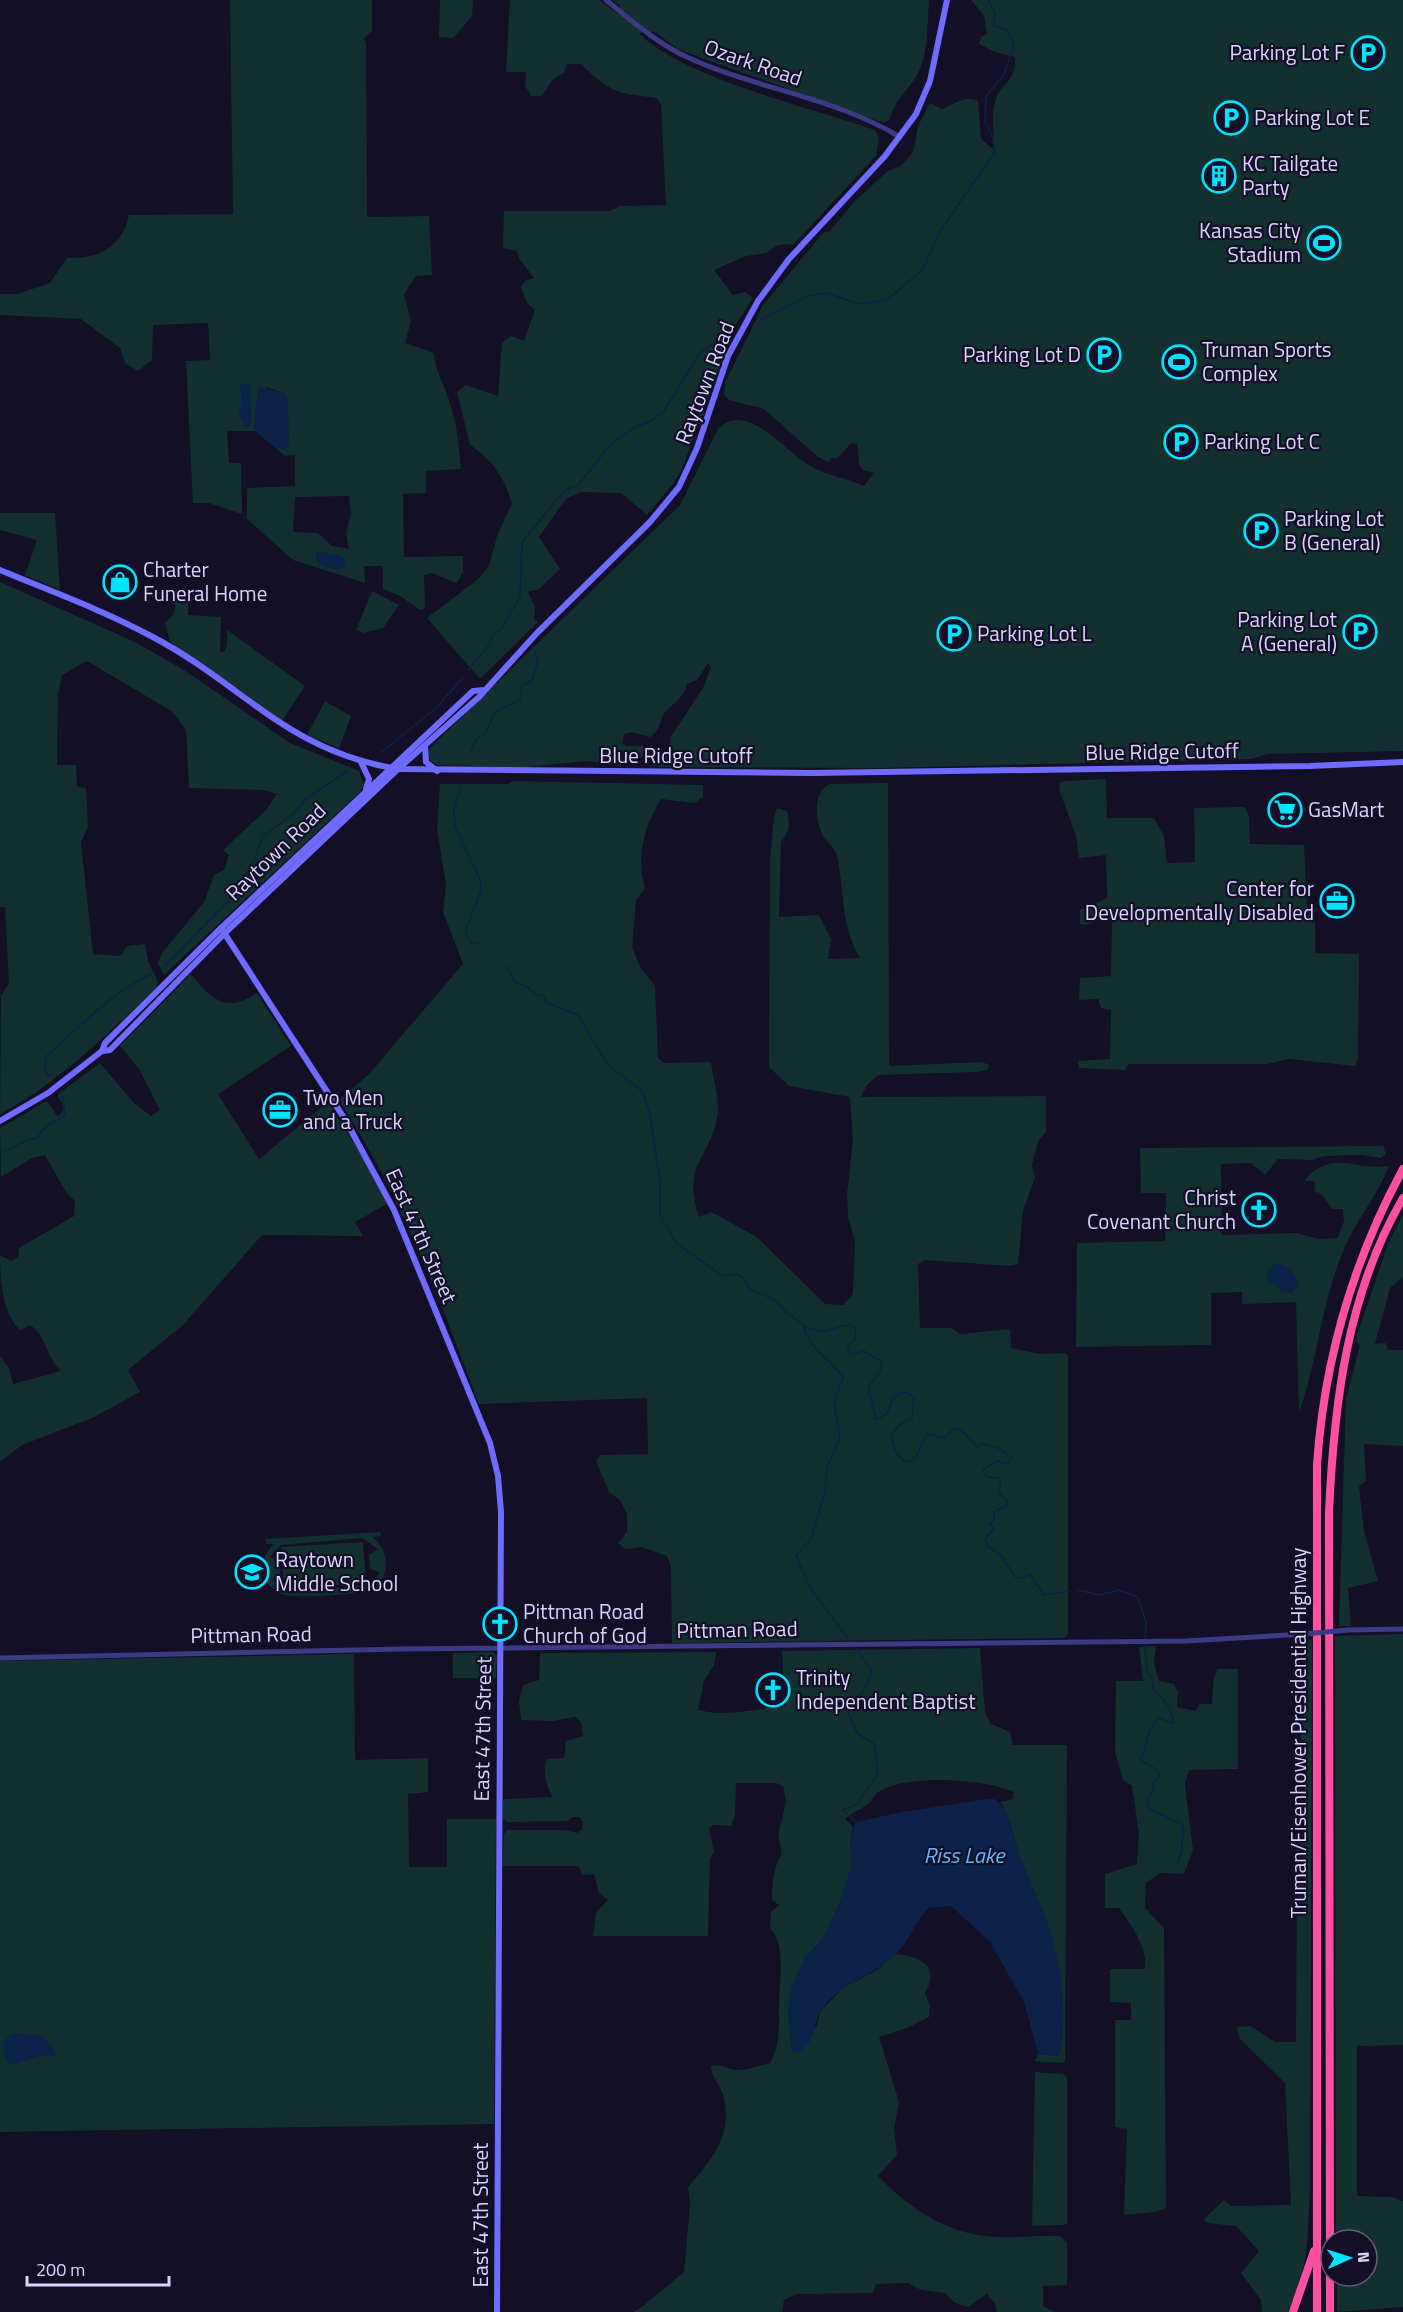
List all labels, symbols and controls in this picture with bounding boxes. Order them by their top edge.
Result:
street label: Ozark Road [700,30,806,94]
parking icon: Parking Lot F [1350,35,1386,71]
place label: Parking Lot F [1230,36,1345,68]
parking icon: Parking Lot E [1213,100,1249,136]
place label: Parking Lot E [1254,101,1370,133]
place label: KC Tailgate Party [1242,147,1338,203]
building icon: KC Tailgate Party [1201,158,1237,194]
place label: Kansas City Stadium [1199,214,1301,270]
sports icon: Kansas City Stadium [1306,225,1342,261]
street label: Raytown Road [666,317,742,449]
place label: Truman Sports Complex [1202,333,1332,389]
parking icon: Parking Lot D [1086,337,1122,373]
place label: Parking Lot D [963,338,1081,370]
sports icon: Truman Sports Complex [1161,344,1197,380]
parking icon: Parking Lot C [1163,424,1199,460]
place label: Parking Lot C [1204,425,1320,457]
place label: Parking Lot B (General) [1284,502,1384,558]
parking icon: Parking Lot B (General) [1243,513,1279,549]
place label: Charter Funeral Home [143,553,267,609]
shop icon: Charter Funeral Home [102,564,138,600]
place label: Parking Lot A (General) [1237,603,1338,659]
parking icon: Parking Lot A (General) [1342,614,1378,650]
parking icon: Parking Lot L [936,616,972,652]
place label: Parking Lot L [977,617,1092,649]
street label: Blue Ridge Cutoff [1085,734,1239,768]
street label: Blue Ridge Cutoff [599,739,753,771]
supermarket icon: GasMart [1267,792,1303,828]
place label: GasMart [1308,793,1385,825]
street label: Raytown Road [218,795,333,908]
place label: Center for Developmentally Disabled [1085,872,1314,928]
office icon: Center for Developmentally Disabled [1319,883,1355,919]
place label: Two Men and a Truck [303,1081,403,1137]
office icon: Two Men and a Truck [262,1092,298,1128]
street label: East 47th Street [378,1163,466,1309]
place label: Christ Covenant Church [1087,1181,1237,1237]
church icon: Christ Covenant Church [1241,1192,1277,1228]
place label: Raytown Middle School [275,1543,398,1599]
street label: Truman/Eisenhower Presidential Highway [1282,1548,1314,1918]
school or university icon: Raytown Middle School [234,1554,270,1590]
place label: Pittman Road Church of God [523,1595,647,1651]
church icon: Pittman Road Church of God [482,1606,518,1642]
street label: Pittman Road [676,1612,798,1646]
street label: Pittman Road [190,1617,312,1651]
street label: East 47th Street [465,1656,499,1802]
place label: Trinity Independent Baptist [796,1661,976,1717]
church icon: Trinity Independent Baptist [755,1672,791,1708]
water label: Riss Lake [924,1838,1006,1872]
street label: East 47th Street [464,2142,496,2287]
north arrow [1319,2228,1379,2288]
scale bar [27,2249,170,2287]
text: N [1352,2251,1376,2263]
text: 200 m [36,2256,85,2283]

